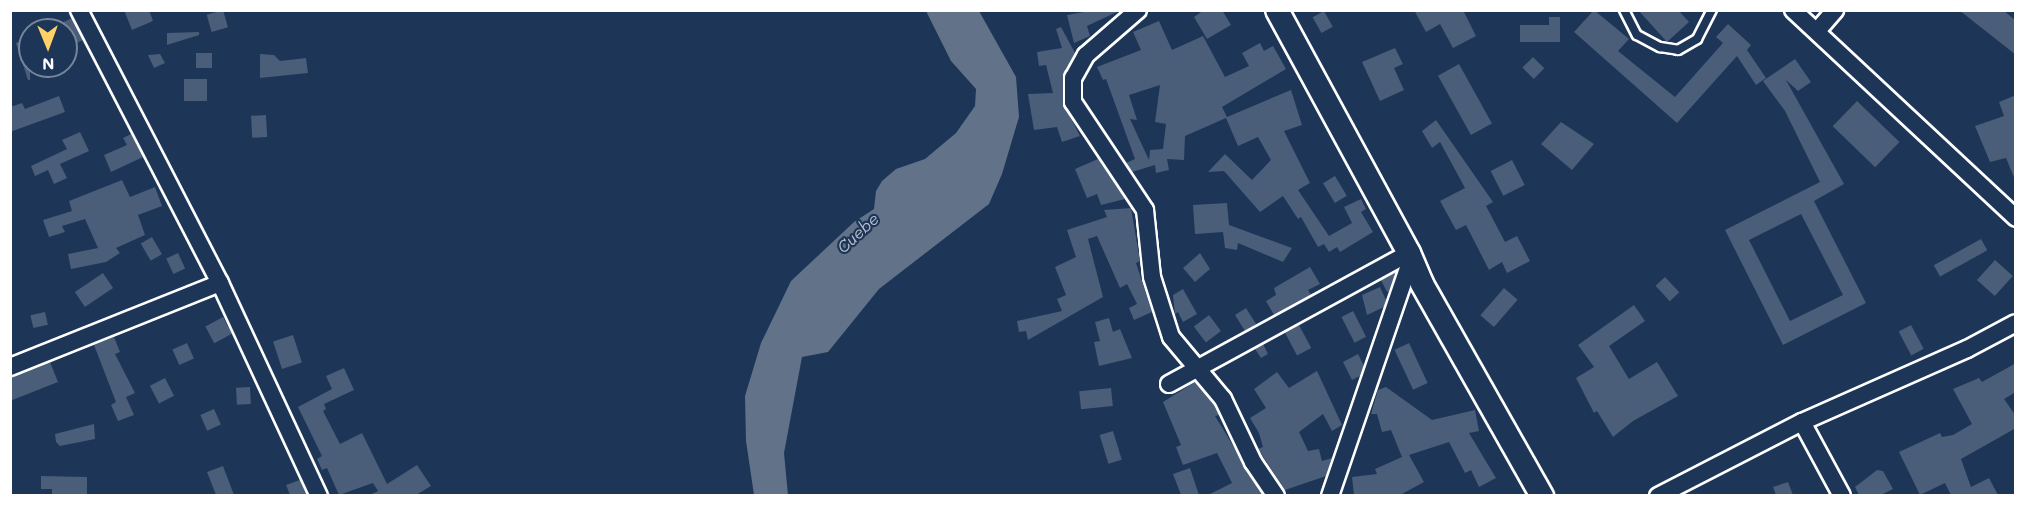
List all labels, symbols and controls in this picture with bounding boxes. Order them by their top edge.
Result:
north arrow [18,18,78,78]
text: N [42,54,55,75]
water label: Cuebe [833,209,883,257]

